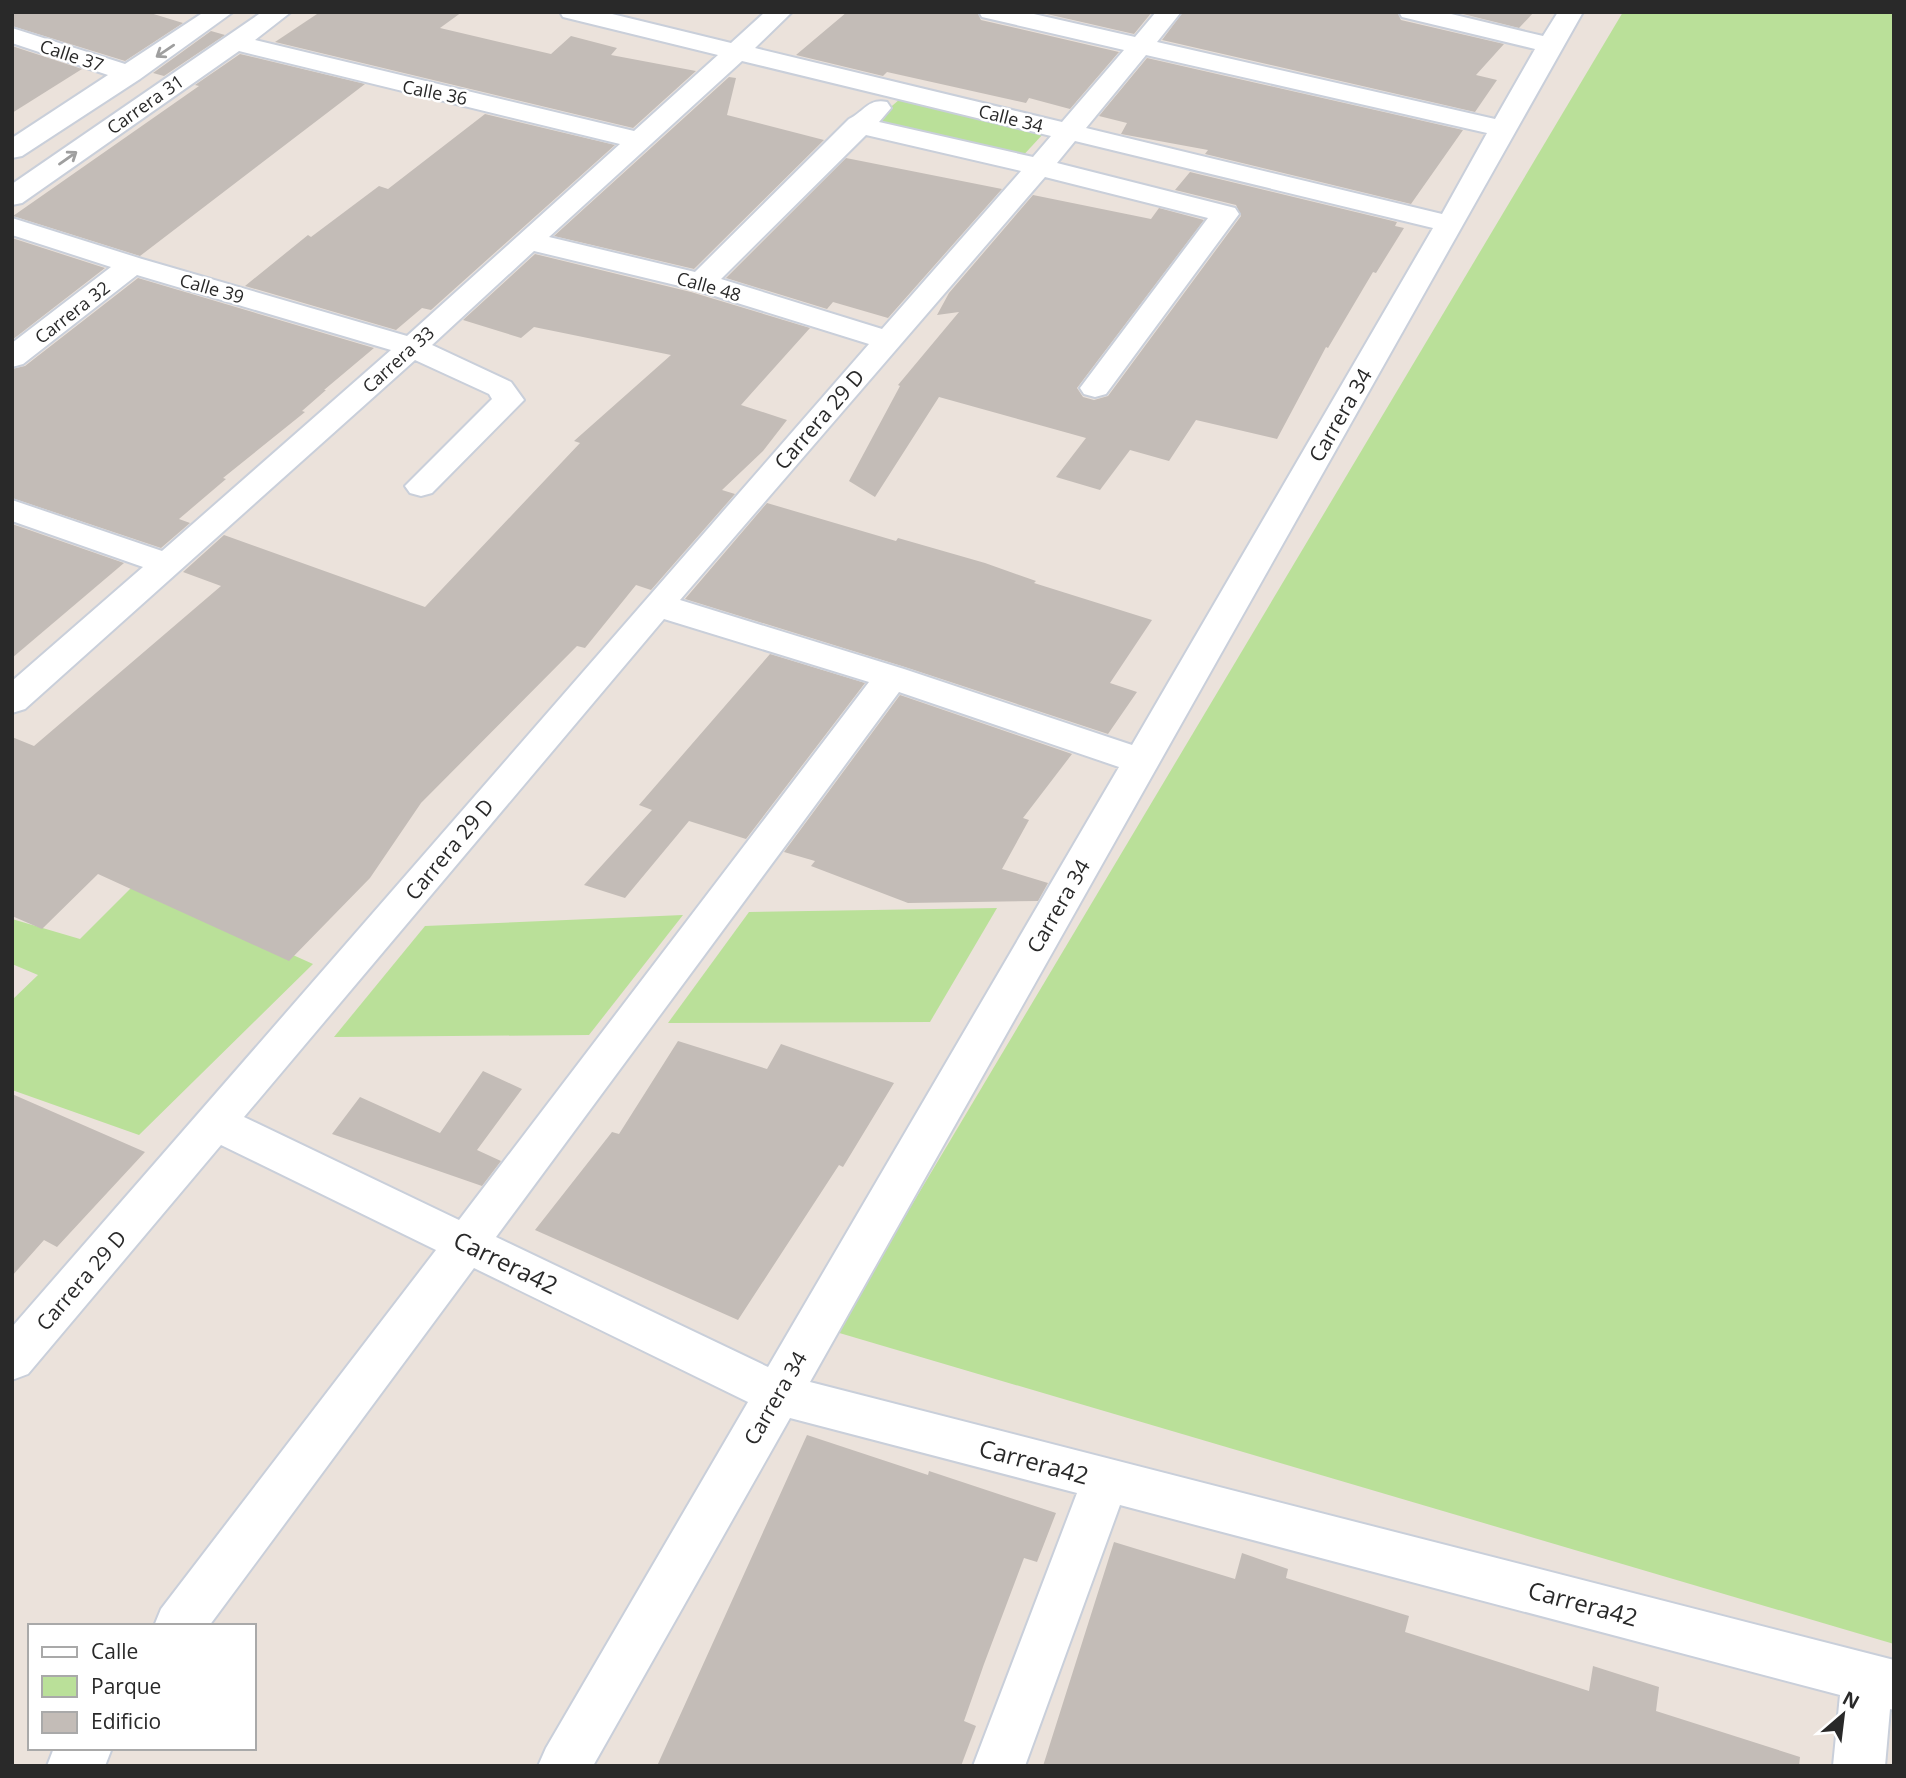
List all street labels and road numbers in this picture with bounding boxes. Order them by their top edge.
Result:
street label: Calle 37 [37,33,107,77]
street label: Carrera 31 [102,69,188,139]
street label: Calle 36 [400,74,470,110]
street label: Calle 34 [976,98,1046,138]
street label: Calle 48 [674,265,744,307]
street label: Calle 39 [177,267,247,309]
street label: Carrera 32 [30,275,114,349]
street label: Carrera 33 [357,320,439,398]
street label: Carrera 29 D [768,363,870,475]
street label: Carrera 34 [1302,363,1378,467]
street label: Carrera 29 D [398,792,500,906]
street label: Carrera 34 [1020,854,1096,958]
street label: Carrera42 [448,1223,564,1301]
street label: Carrera 29 D [30,1224,132,1336]
street label: Carrera 34 [737,1346,813,1450]
street label: Carrera42 [976,1431,1092,1491]
street label: Carrera42 [1525,1573,1641,1633]

